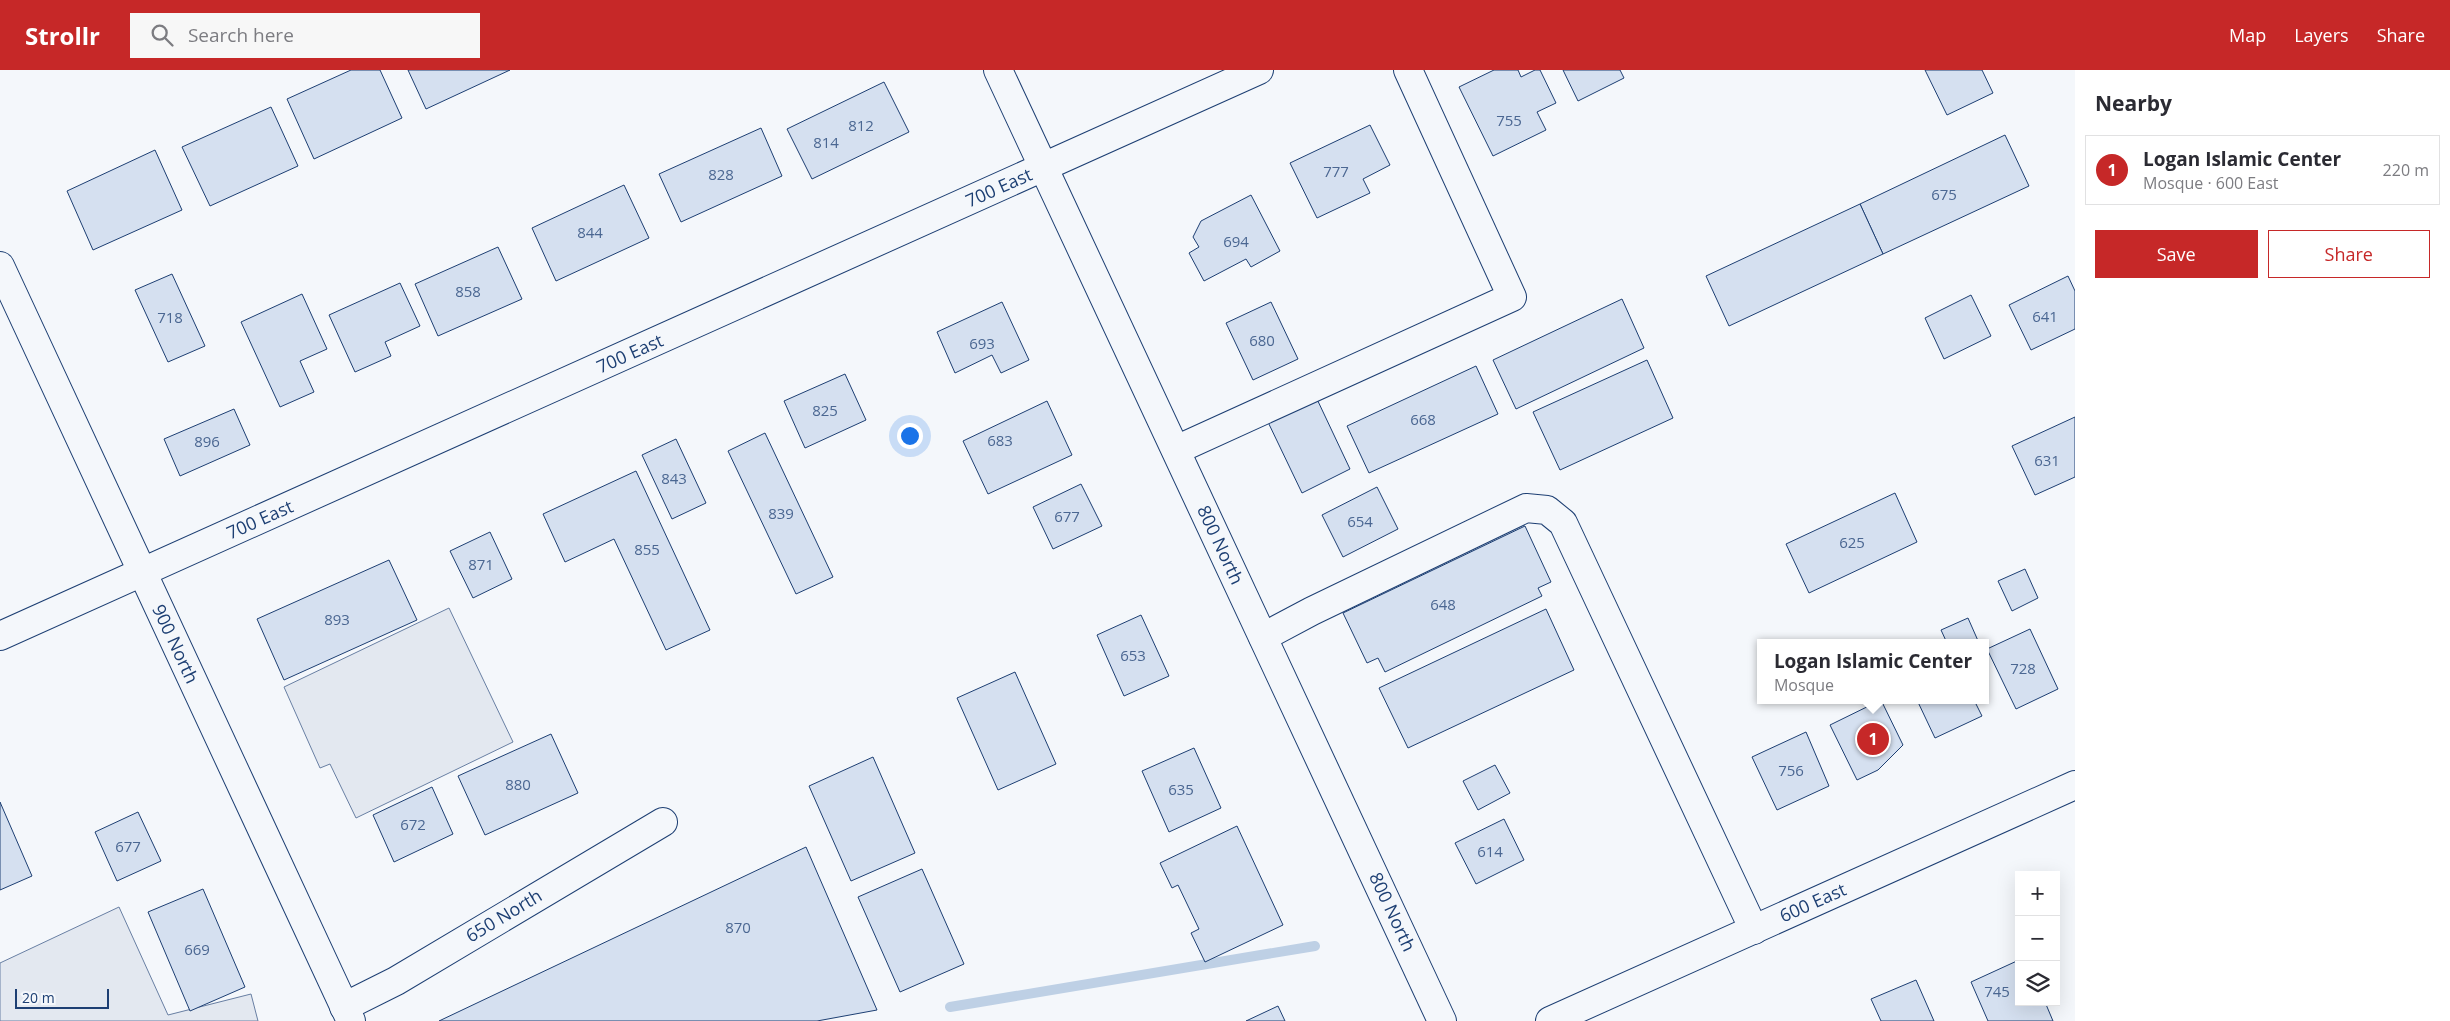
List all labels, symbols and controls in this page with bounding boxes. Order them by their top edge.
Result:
search box [130,13,480,58]
text: Strollr [25,19,100,52]
icon: search [148,21,176,49]
text: Search here [188,22,294,48]
text: Map [2229,23,2266,47]
text: Layers [2294,23,2349,47]
text: Share [2377,23,2425,47]
text: Nearby [2095,89,2172,117]
house number: 755 [1496,110,1522,130]
house number: 812 [848,115,874,135]
house number: 814 [813,132,839,152]
text: Logan Islamic Center [2143,146,2341,172]
text: 1 [2107,159,2117,181]
text: 220 m [2383,159,2429,181]
house number: 777 [1323,161,1349,181]
street label: 700 East [961,162,1036,212]
house number: 828 [708,164,734,184]
text: Mosque · 600 East [2143,172,2278,194]
house number: 675 [1931,184,1957,204]
house number: 844 [577,222,603,242]
button: Save [2095,230,2258,278]
button: Share [2268,230,2430,278]
house number: 694 [1223,231,1249,251]
house number: 858 [455,281,481,301]
house number: 641 [2032,306,2058,326]
house number: 718 [157,307,183,327]
street label: 700 East [592,328,667,378]
house number: 680 [1249,330,1275,350]
house number: 693 [969,333,995,353]
house number: 825 [812,400,838,420]
house number: 668 [1410,409,1436,429]
your location [897,423,923,449]
house number: 683 [987,430,1013,450]
house number: 896 [194,431,220,451]
house number: 631 [2034,450,2060,470]
house number: 843 [661,468,687,488]
street label: 700 East [222,494,297,544]
street label: 800 North [1192,501,1250,588]
house number: 839 [768,503,794,523]
house number: 677 [1054,506,1080,526]
house number: 654 [1347,511,1373,531]
house number: 625 [1839,532,1865,552]
house number: 855 [634,539,660,559]
house number: 871 [468,554,494,574]
house number: 648 [1430,594,1456,614]
street label: 900 North [147,600,205,687]
house number: 893 [324,609,350,629]
popup [1757,639,1989,704]
house number: 653 [1120,645,1146,665]
text: Logan Islamic Center [1774,648,1972,674]
house number: 728 [2010,658,2036,678]
text: Mosque [1774,674,1834,696]
pin: 1 [1857,720,1889,758]
house number: 756 [1778,760,1804,780]
house number: 880 [505,774,531,794]
house number: 635 [1168,779,1194,799]
house number: 672 [400,814,426,834]
house number: 677 [115,836,141,856]
house number: 614 [1477,841,1503,861]
street label: 800 North [1364,868,1422,955]
map controls [2015,871,2060,1006]
button: + [2015,871,2060,916]
street label: 600 East [1775,877,1850,927]
street label: 650 North [461,883,546,947]
button: − [2015,916,2060,961]
house number: 870 [725,917,751,937]
house number: 669 [184,939,210,959]
button: layers [2015,961,2060,1006]
house number: 745 [1984,981,2010,1001]
scale bar [15,986,109,1009]
text: 20 m [22,988,55,1007]

